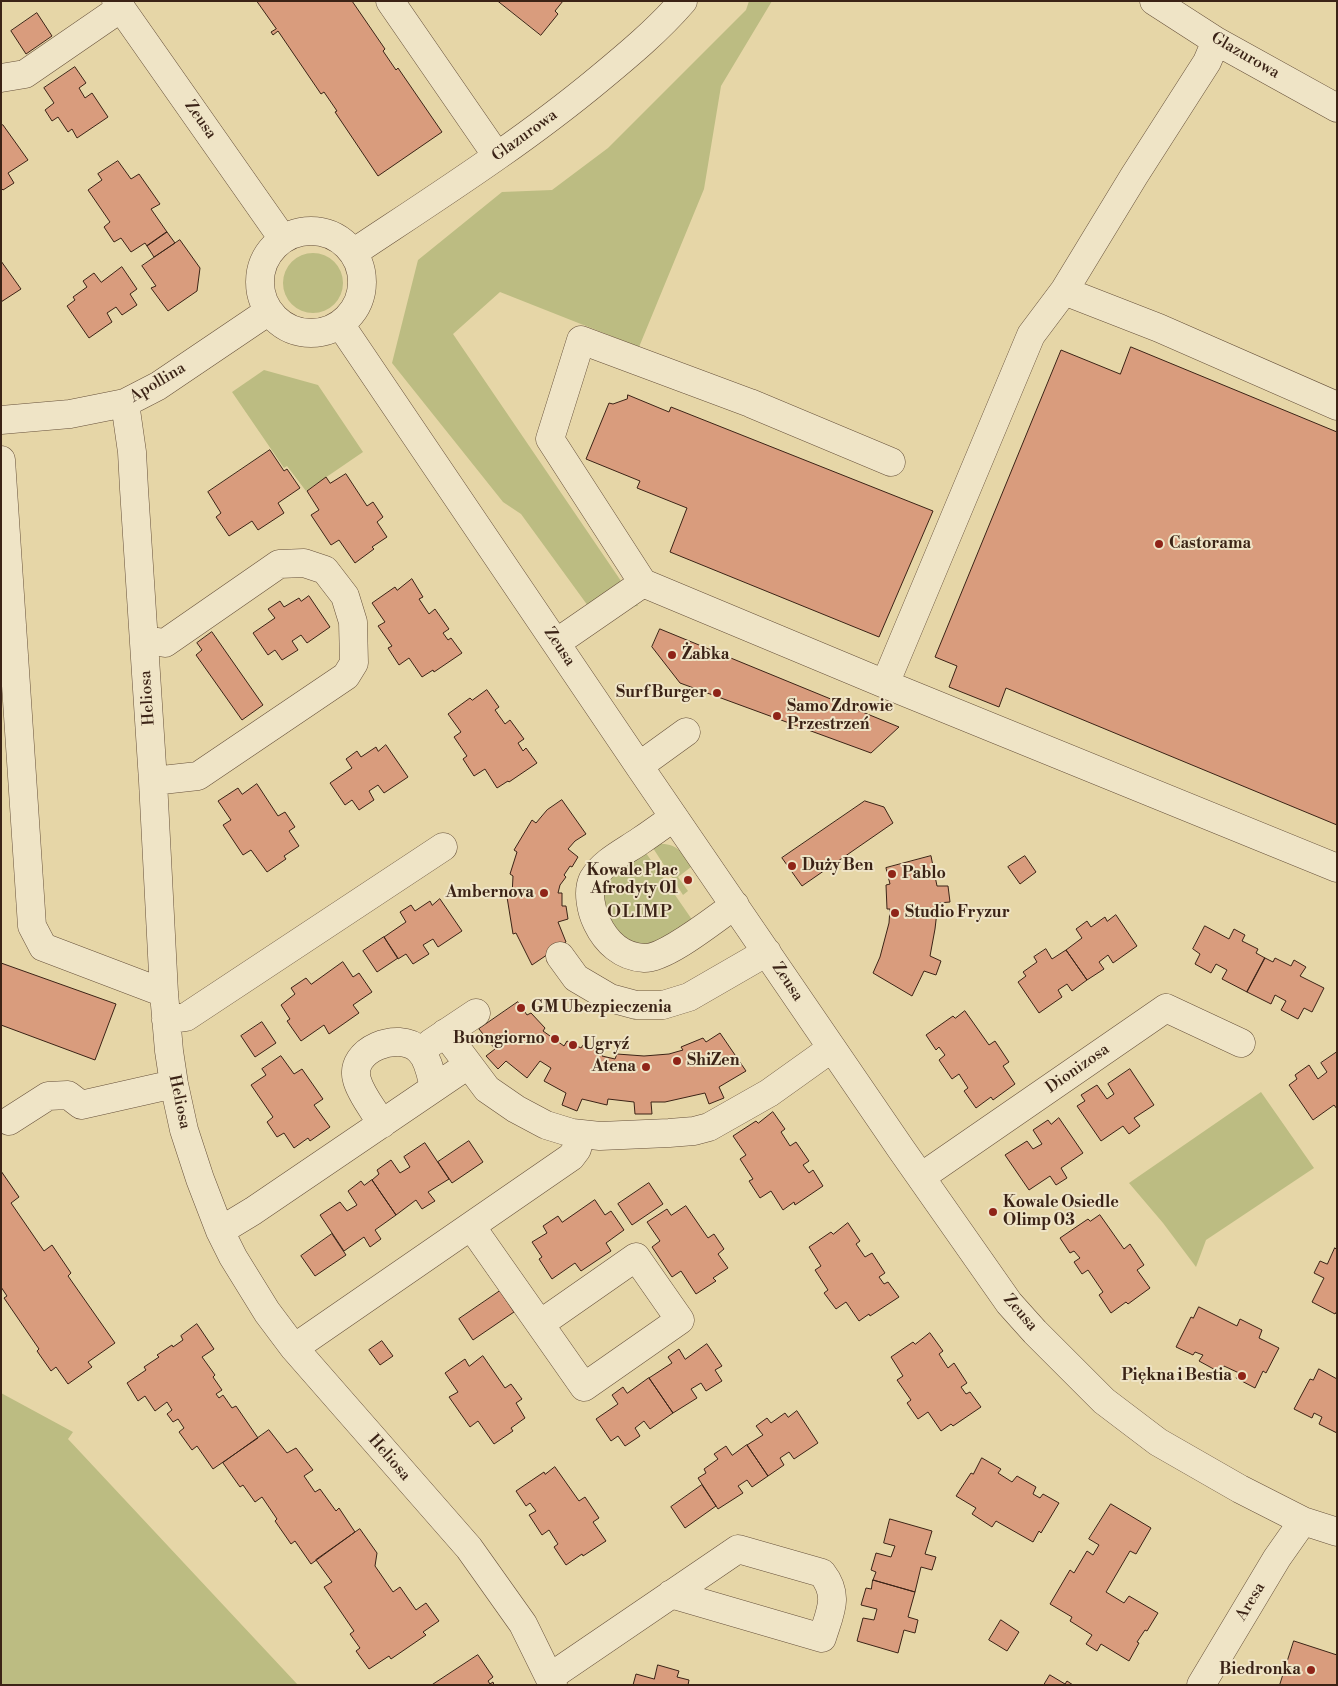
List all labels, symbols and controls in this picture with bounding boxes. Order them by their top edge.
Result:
street label: Glazurowa [1207,29,1283,83]
street label: Zeusa [180,97,220,143]
street label: Glazurowa [489,106,561,166]
street label: Apollina [127,359,189,407]
place label: Castorama [1169,534,1251,554]
marker: Castorama [1153,538,1165,550]
street label: Zeusa [539,624,579,670]
place label: Żabka [682,645,729,665]
marker: Żabka [666,649,678,661]
street label: Heliosa [137,670,159,726]
place label: Surf Burger [616,683,707,703]
marker: Surf Burger [711,687,723,699]
place label: Samo Zdrowie Przestrzeń [787,697,893,735]
marker: Samo Zdrowie Przestrzeń [771,710,783,722]
place label: Duży Ben [802,856,873,876]
marker: Duży Ben [786,860,798,872]
place label: Kowale Plac Afrodyty 01 [586,861,678,899]
place label: Pablo [902,864,946,884]
marker: Pablo [886,868,898,880]
marker: Kowale Plac Afrodyty 01 [682,874,694,886]
place label: Ambernova [446,883,534,903]
marker: Ambernova [538,887,550,899]
district label: OLIMP [606,902,674,924]
place label: Studio Fryzur [905,903,1010,923]
marker: Studio Fryzur [889,907,901,919]
street label: Zeusa [767,959,807,1005]
place label: GM Ubezpieczenia [531,998,672,1018]
marker: GM Ubezpieczenia [515,1002,527,1014]
place label: Buongiorno [453,1029,545,1049]
marker: Buongiorno [549,1033,561,1045]
place label: Ugryź [583,1035,629,1055]
marker: Ugryź [567,1039,579,1051]
street label: Dionizosa [1042,1040,1114,1098]
place label: ShiZen [687,1051,739,1071]
marker: ShiZen [671,1055,683,1067]
place label: Atena [592,1057,636,1077]
marker: Atena [640,1061,652,1073]
street label: Heliosa [164,1073,194,1131]
place label: Kowale Osiedle Olimp 03 [1003,1193,1119,1231]
marker: Kowale Osiedle Olimp 03 [987,1206,999,1218]
street label: Zeusa [999,1291,1041,1335]
place label: Piękna i Bestia [1121,1366,1232,1386]
marker: Piękna i Bestia [1236,1370,1248,1382]
street label: Heliosa [364,1431,414,1485]
street label: Aresa [1232,1580,1270,1624]
place label: Biedronka [1219,1660,1301,1680]
marker: Biedronka [1305,1664,1317,1676]

